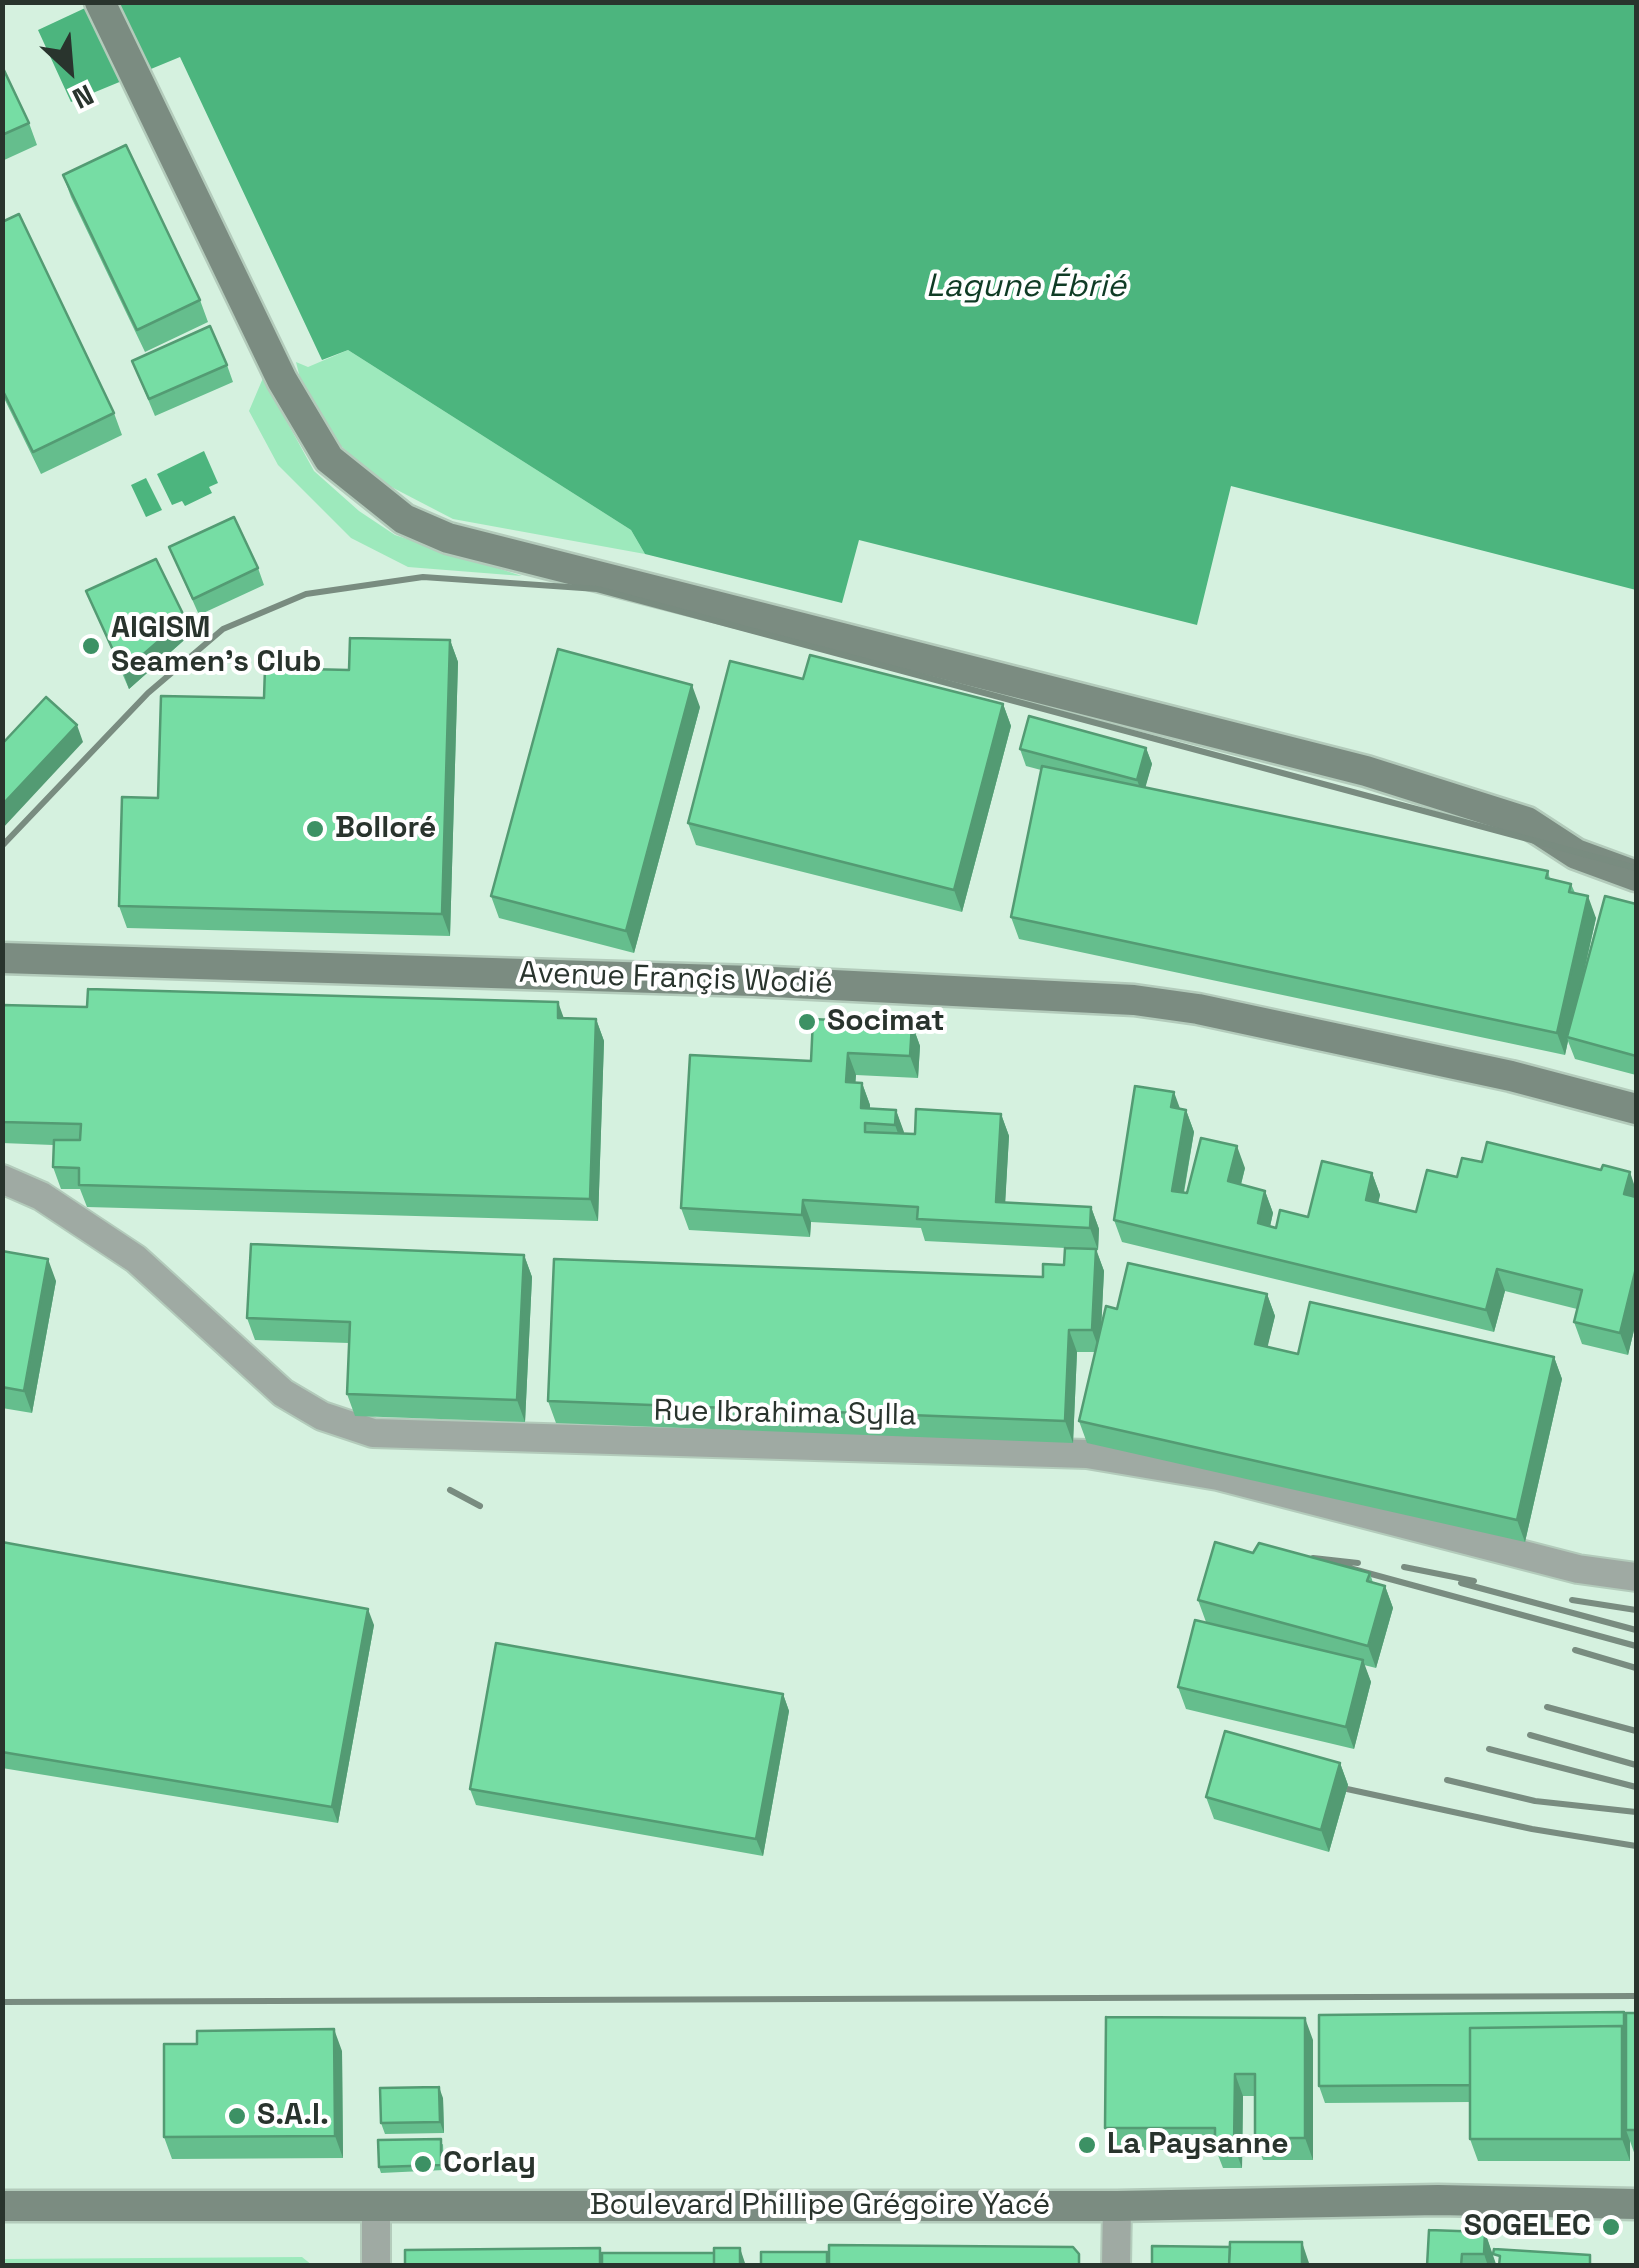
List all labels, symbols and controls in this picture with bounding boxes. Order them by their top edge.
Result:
north arrow [20,20,120,120]
text: N [67,77,99,117]
water label: Lagune Ébrié [926,268,1126,306]
place label: AIGISM Seamen's Club [111,611,321,682]
marker: AIGISM Seamen's Club [80,635,102,657]
place label: Bolloré [335,811,436,847]
marker: Bolloré [304,818,326,840]
street label: Avenue Françis Wodié [519,956,833,1002]
place label: Socimat [827,1004,945,1040]
marker: Socimat [796,1011,818,1033]
street label: Rue Ibrahima Sylla [653,1394,917,1434]
place label: S.A.I. [257,2098,329,2134]
marker: S.A.I. [226,2105,248,2127]
place label: La Paysanne [1107,2127,1289,2163]
marker: La Paysanne [1076,2134,1098,2156]
place label: Corlay [443,2146,536,2182]
marker: Corlay [412,2153,434,2175]
street label: Boulevard Phillipe Grégoire Yacé [590,2188,1050,2224]
place label: SOGELEC [1464,2209,1591,2245]
marker: SOGELEC [1600,2216,1622,2238]

